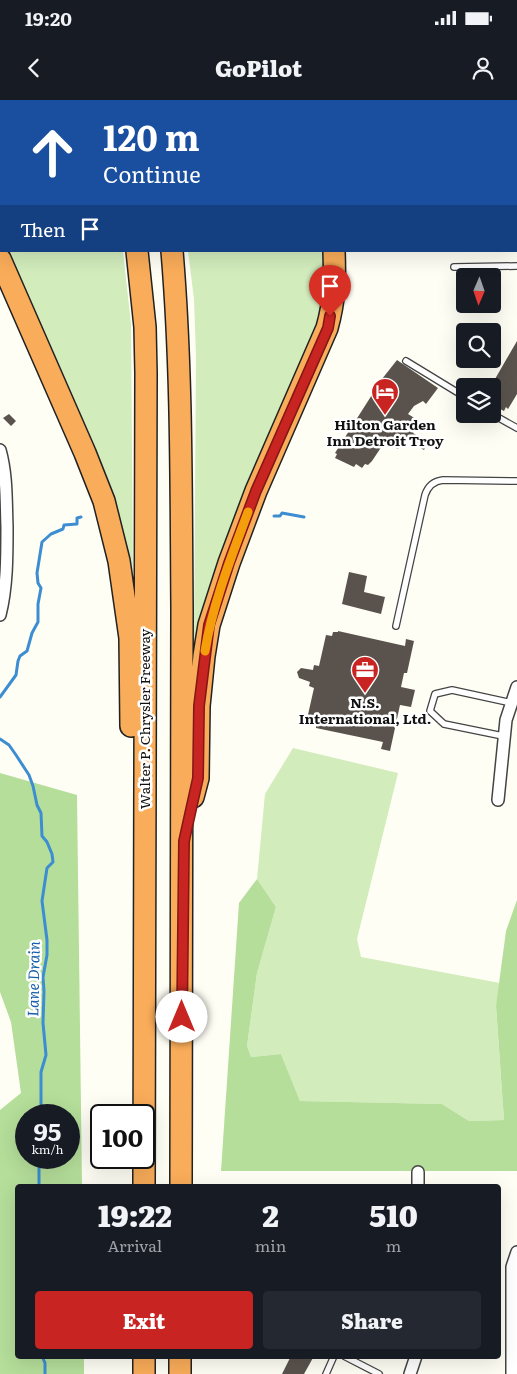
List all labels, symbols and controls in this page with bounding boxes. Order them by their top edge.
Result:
text: 19:20 [25,4,72,32]
text: GoPilot [215,51,302,84]
icon: back [20,54,48,82]
icon: person [469,54,497,82]
text: 120 m [103,110,200,162]
icon: ahead [20,120,85,185]
text: Continue [103,157,201,190]
text: Then [20,215,66,243]
icon: arrive [76,215,104,243]
pin [309,265,351,316]
north arrow [456,268,501,312]
map controls [456,268,501,423]
icon: arrive [316,272,344,300]
button: search [456,323,501,368]
hotel icon: Hilton Garden Inn Detroit Troy [370,377,400,416]
button: layers [456,378,501,423]
place label: Hilton Garden Inn Detroit Troy [326,414,444,450]
street label: Walter P. Chrysler Freeway [134,628,154,809]
office icon: N.S. International, Ltd. [350,655,380,694]
place label: N.S. International, Ltd. [299,692,431,728]
water label: Lane Drain [20,941,45,1017]
position arrow [155,990,207,1042]
speed limit sign: 100 [90,1104,155,1169]
text: 95 [34,1112,61,1149]
text: km/h [32,1140,63,1158]
text: 19:22 [98,1192,172,1236]
text: 2 [262,1192,279,1236]
text: 510 [369,1192,418,1236]
text: Arrival [108,1233,162,1257]
text: min [255,1233,286,1257]
text: m [386,1233,401,1257]
button: Exit [35,1291,253,1349]
button: Share [263,1291,481,1349]

